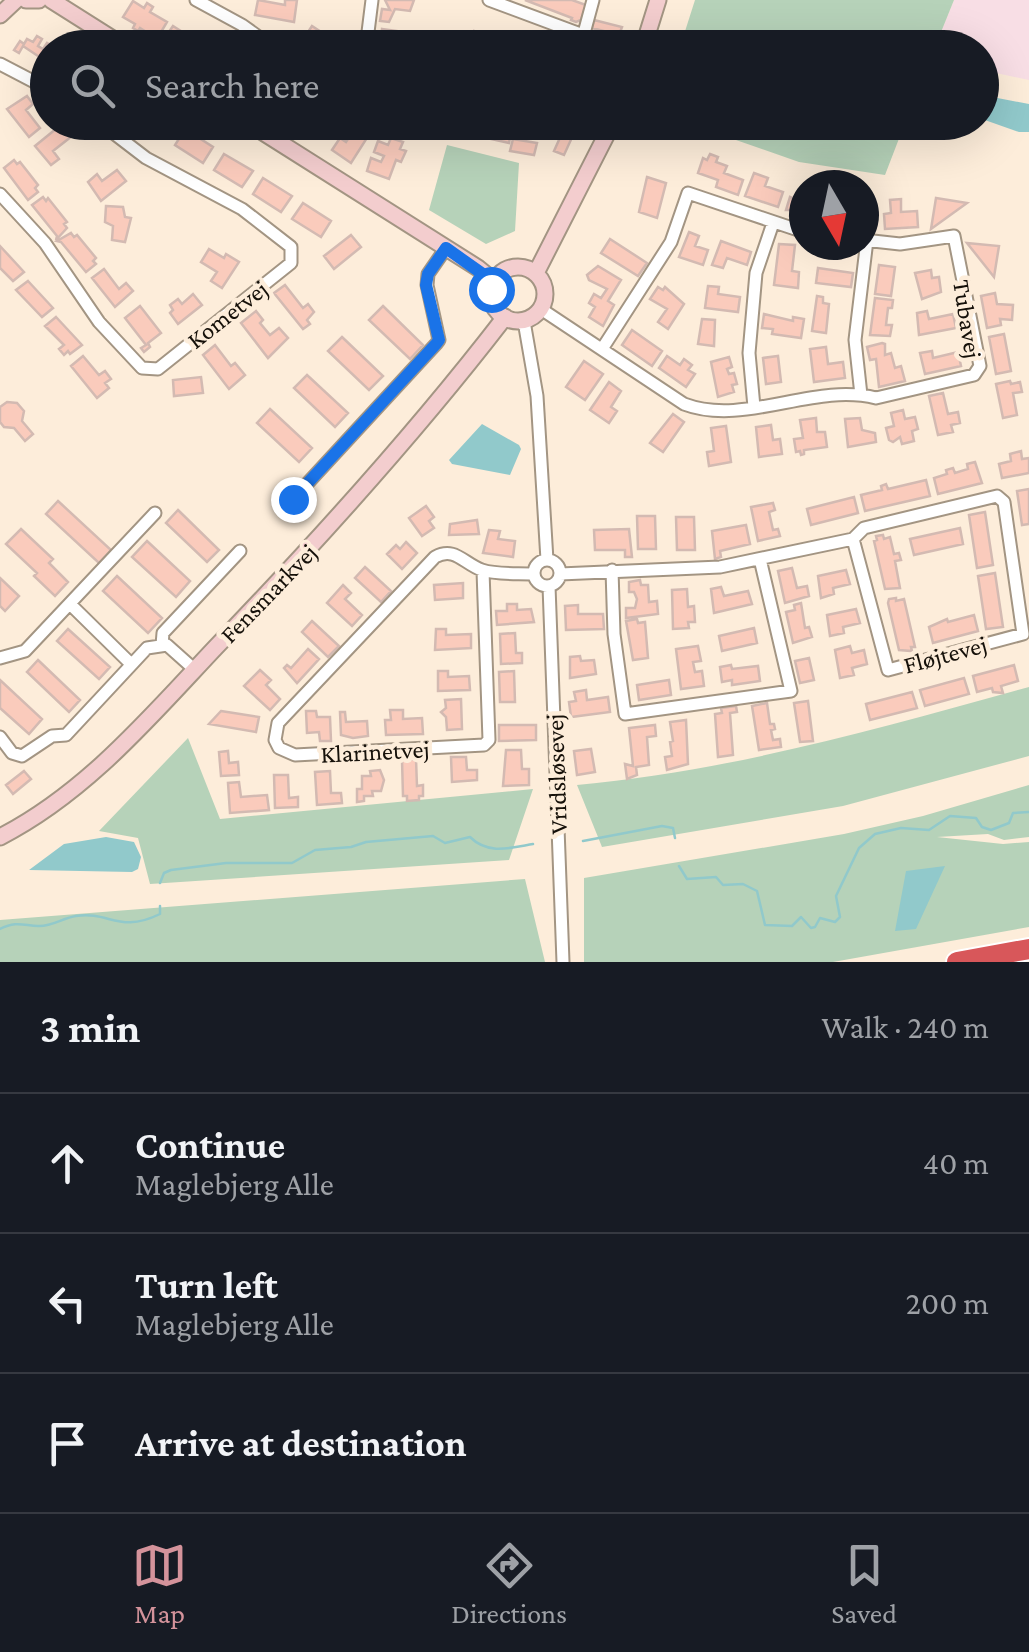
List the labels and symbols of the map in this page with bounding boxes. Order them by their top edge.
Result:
north arrow [789,170,879,260]
route start [469,267,515,313]
street label: Kometvej [182,275,273,355]
street label: Tubavej [947,278,987,361]
route end [271,477,317,523]
street label: Fensmarkvej [215,539,323,649]
street label: Fløjtevej [901,630,990,679]
street label: Vridsløsevej [541,713,573,835]
street label: Klarinetvej [320,735,430,769]

